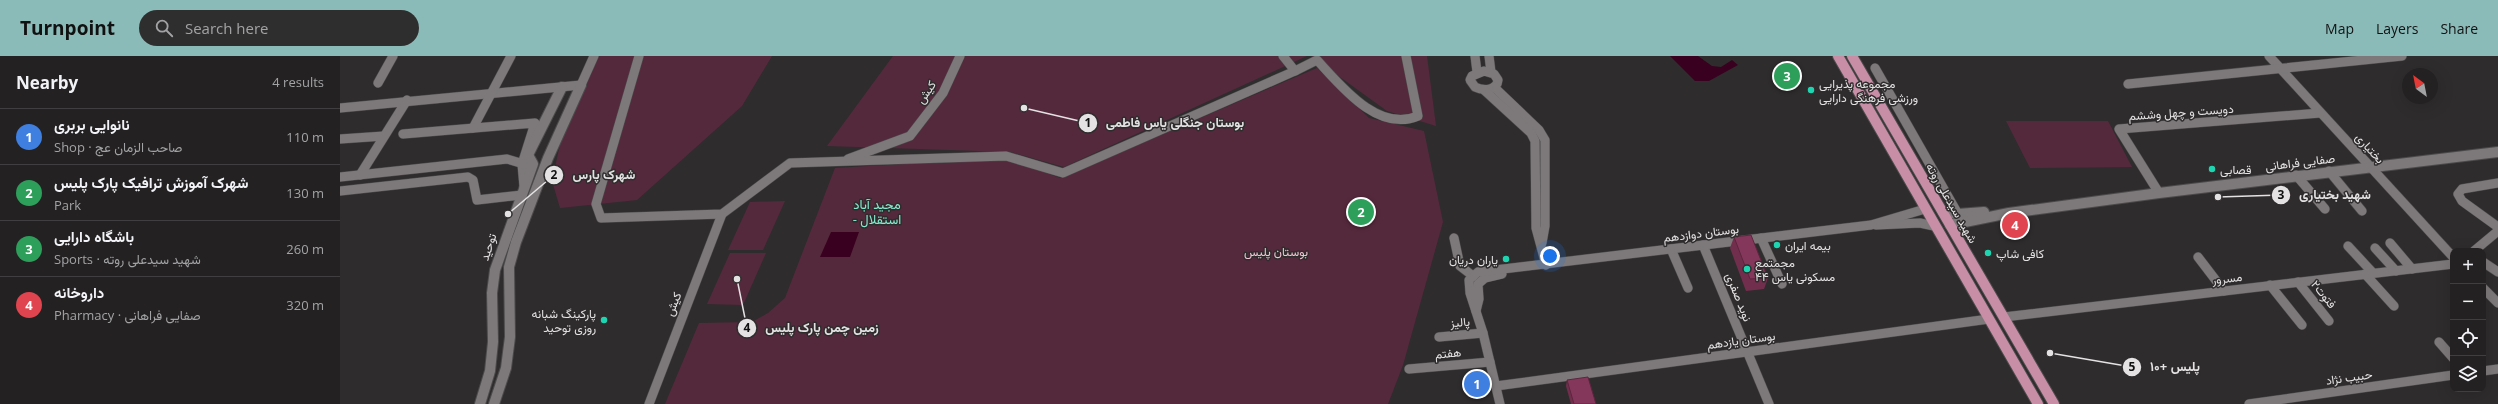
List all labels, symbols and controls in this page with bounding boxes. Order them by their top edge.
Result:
search box [139,10,419,46]
text: Turnpoint [20,15,115,41]
icon: search [153,17,175,39]
text: Search here [185,18,269,38]
text: Map [2325,19,2354,38]
text: Layers [2376,19,2418,38]
text: Share [2440,19,2478,38]
pin: 3 [1774,61,1800,91]
north arrow [2402,68,2438,104]
text: Nearby [16,71,78,94]
text: 4 results [272,73,324,91]
place label: مجموعه پذیرایی ورزشی فرهنگی دارایی [1819,75,1918,106]
street label: کیش [912,77,940,107]
marker: مجموعه پذیرایی ورزشی فرهنگی دارایی [1806,85,1816,95]
street label: دویست و چهل وششم [2128,100,2234,124]
callout: بوستان جنگلی یاس فاطمی [1078,110,1253,135]
text: بوستان جنگلی یاس فاطمی [1106,113,1244,131]
text: نانوایی بربری [54,114,130,134]
text: 1 [1085,114,1091,131]
text: 1 [25,128,33,146]
text: 110 m [286,128,324,146]
street label: بختیاری [2351,129,2389,167]
text: Shop · صاحب الزمان عج [54,138,183,156]
street label: صفایی فراهانی [2264,149,2336,175]
street label: شهید سیدعلی روته [1922,160,1982,246]
place label: قصابی [2220,161,2251,178]
callout: شهرک پارس [544,162,643,187]
marker: قصابی [2207,164,2217,174]
text: شهرک پارس [573,165,635,184]
text: 2 [551,166,558,183]
text: شهرک آموزش ترافیک پارک پلیس [54,172,249,192]
callout: شهید بختیاری [2271,182,2379,207]
text: 2 [25,184,33,202]
text: 130 m [286,184,324,202]
text: شهید بختیاری [2299,185,2371,203]
text: 3 [2278,186,2285,203]
district label: مجید آباد - استقلال [853,195,901,228]
text: Park [54,196,81,214]
pin: 2 [1348,197,1374,227]
pin: 4 [2002,210,2028,240]
street label: بوستان دوازدهم [1662,220,1740,246]
text: باشگاه دارایی [54,226,134,246]
street label: توحید [476,231,500,263]
place label: بیمه ایران [1785,237,1831,254]
text: 3 [25,240,33,258]
text: 260 m [286,240,324,258]
marker: بیمه ایران [1772,240,1782,250]
park label: بوستان پلیس [1244,243,1308,260]
place label: کافی شاپ [1996,245,2044,262]
your location [1540,246,1560,266]
marker: کافی شاپ [1983,248,1993,258]
map controls [2450,248,2486,392]
button: + [2450,248,2486,284]
text: Sports · شهید سیدعلی روته [54,250,201,268]
place label: یاران دریان [1449,251,1498,268]
marker: یاران دریان [1501,254,1511,264]
place label: مجمتمع مسکونی یاس ۴۴ [1755,254,1835,285]
marker: مجمتمع مسکونی یاس ۴۴ [1742,264,1752,274]
street label: مسرور [2210,268,2243,288]
street label: نوید صفری [1722,270,1756,324]
street label: فتوت۲ [2307,276,2341,312]
text: داروخانه [54,282,104,302]
button: − [2450,284,2486,320]
street label: کیش [661,290,685,318]
text: 4 [25,296,33,314]
text: 320 m [286,296,324,314]
place label: پارکینگ شبانه روزی توحید [532,305,596,336]
text: Pharmacy · صفایی فراهانی [54,306,201,324]
street label: پالیز [1448,313,1471,331]
marker: پارکینگ شبانه روزی توحید [599,315,609,325]
callout: زمین چمن پارک پلیس [737,315,887,340]
text: زمین چمن پارک پلیس [765,318,879,337]
text: 4 [744,319,751,336]
button: locate [2450,320,2486,356]
street label: بوستان یازدهم [1706,327,1776,353]
street label: هفتم [1434,343,1462,363]
callout: پلیس +۱۰ [2122,354,2208,379]
button: layers [2450,356,2486,392]
text: پلیس +۱۰ [2150,357,2200,376]
text: 5 [2129,358,2136,375]
street label: حبیب نژاد [2325,365,2373,389]
pin: 1 [1464,369,1490,399]

